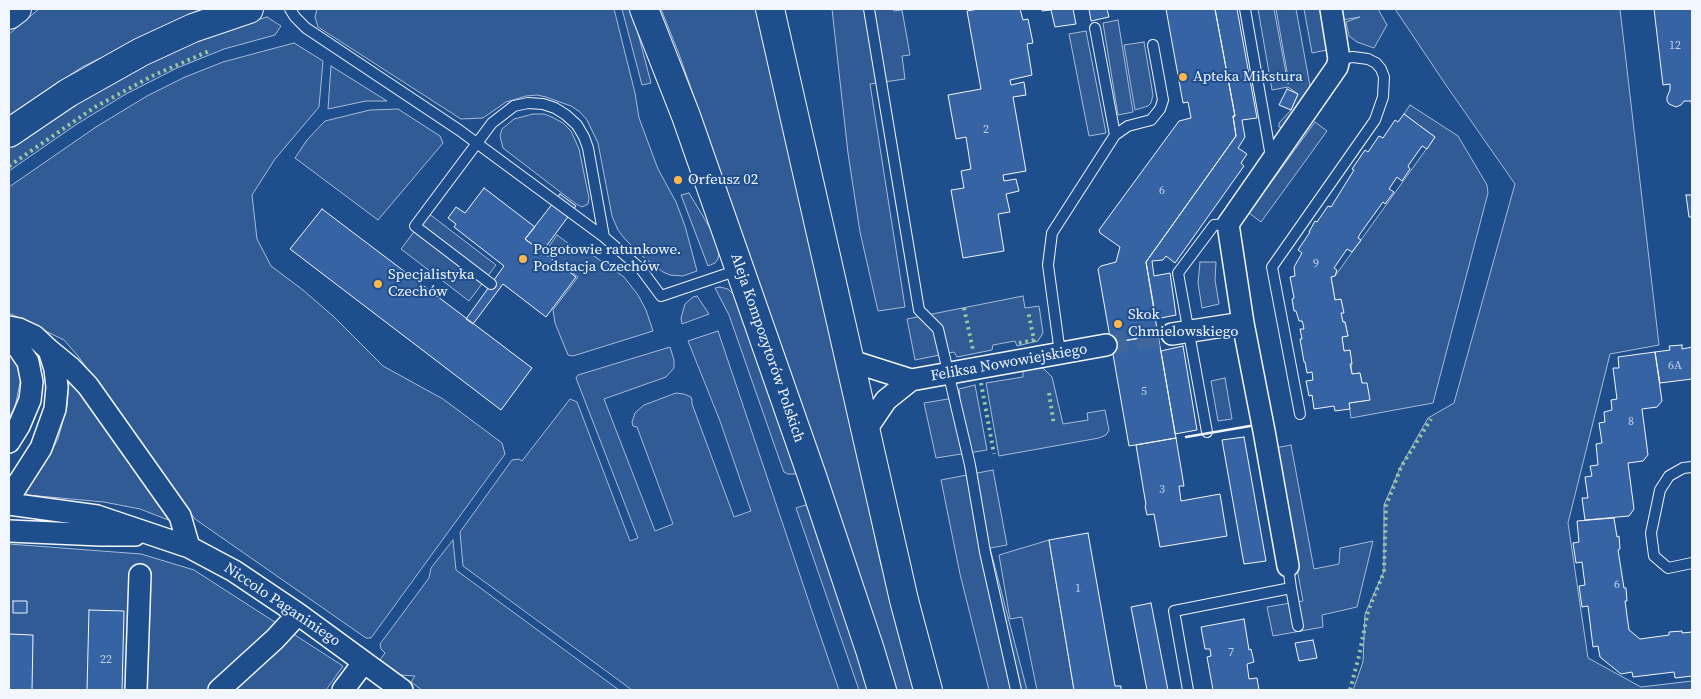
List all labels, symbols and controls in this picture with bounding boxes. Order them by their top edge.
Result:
house number: 12 [1669,39,1681,53]
place label: Apteka Mikstura [1193,68,1303,86]
marker: Apteka Mikstura [1177,71,1189,83]
house number: 2 [983,123,989,137]
place label: Orfeusz 02 [688,171,758,189]
marker: Orfeusz 02 [672,174,684,186]
house number: 6 [1159,184,1165,198]
place label: Pogotowie ratunkowe. Podstacja Czechów [533,241,681,276]
street label: Aleja Kompozytorów Polskich [726,251,808,445]
marker: Pogotowie ratunkowe. Podstacja Czechów [517,253,529,265]
house number: 9 [1313,257,1319,271]
place label: Specjalistyka Czechów [388,266,475,301]
marker: Specjalistyka Czechów [372,278,384,290]
place label: Skok Chmielowskiego [1128,306,1239,341]
marker: Skok Chmielowskiego [1112,318,1124,330]
street label: Feliksa Nowowiejskiego [929,340,1089,386]
house number: 6A [1668,359,1682,373]
house number: 5 [1141,385,1147,399]
house number: 8 [1628,415,1634,429]
house number: 3 [1159,483,1165,497]
street label: Niccolo Paganiniego [220,559,344,651]
house number: 6 [1614,578,1620,592]
house number: 1 [1075,582,1081,596]
house number: 7 [1228,646,1234,660]
house number: 22 [100,653,112,667]

